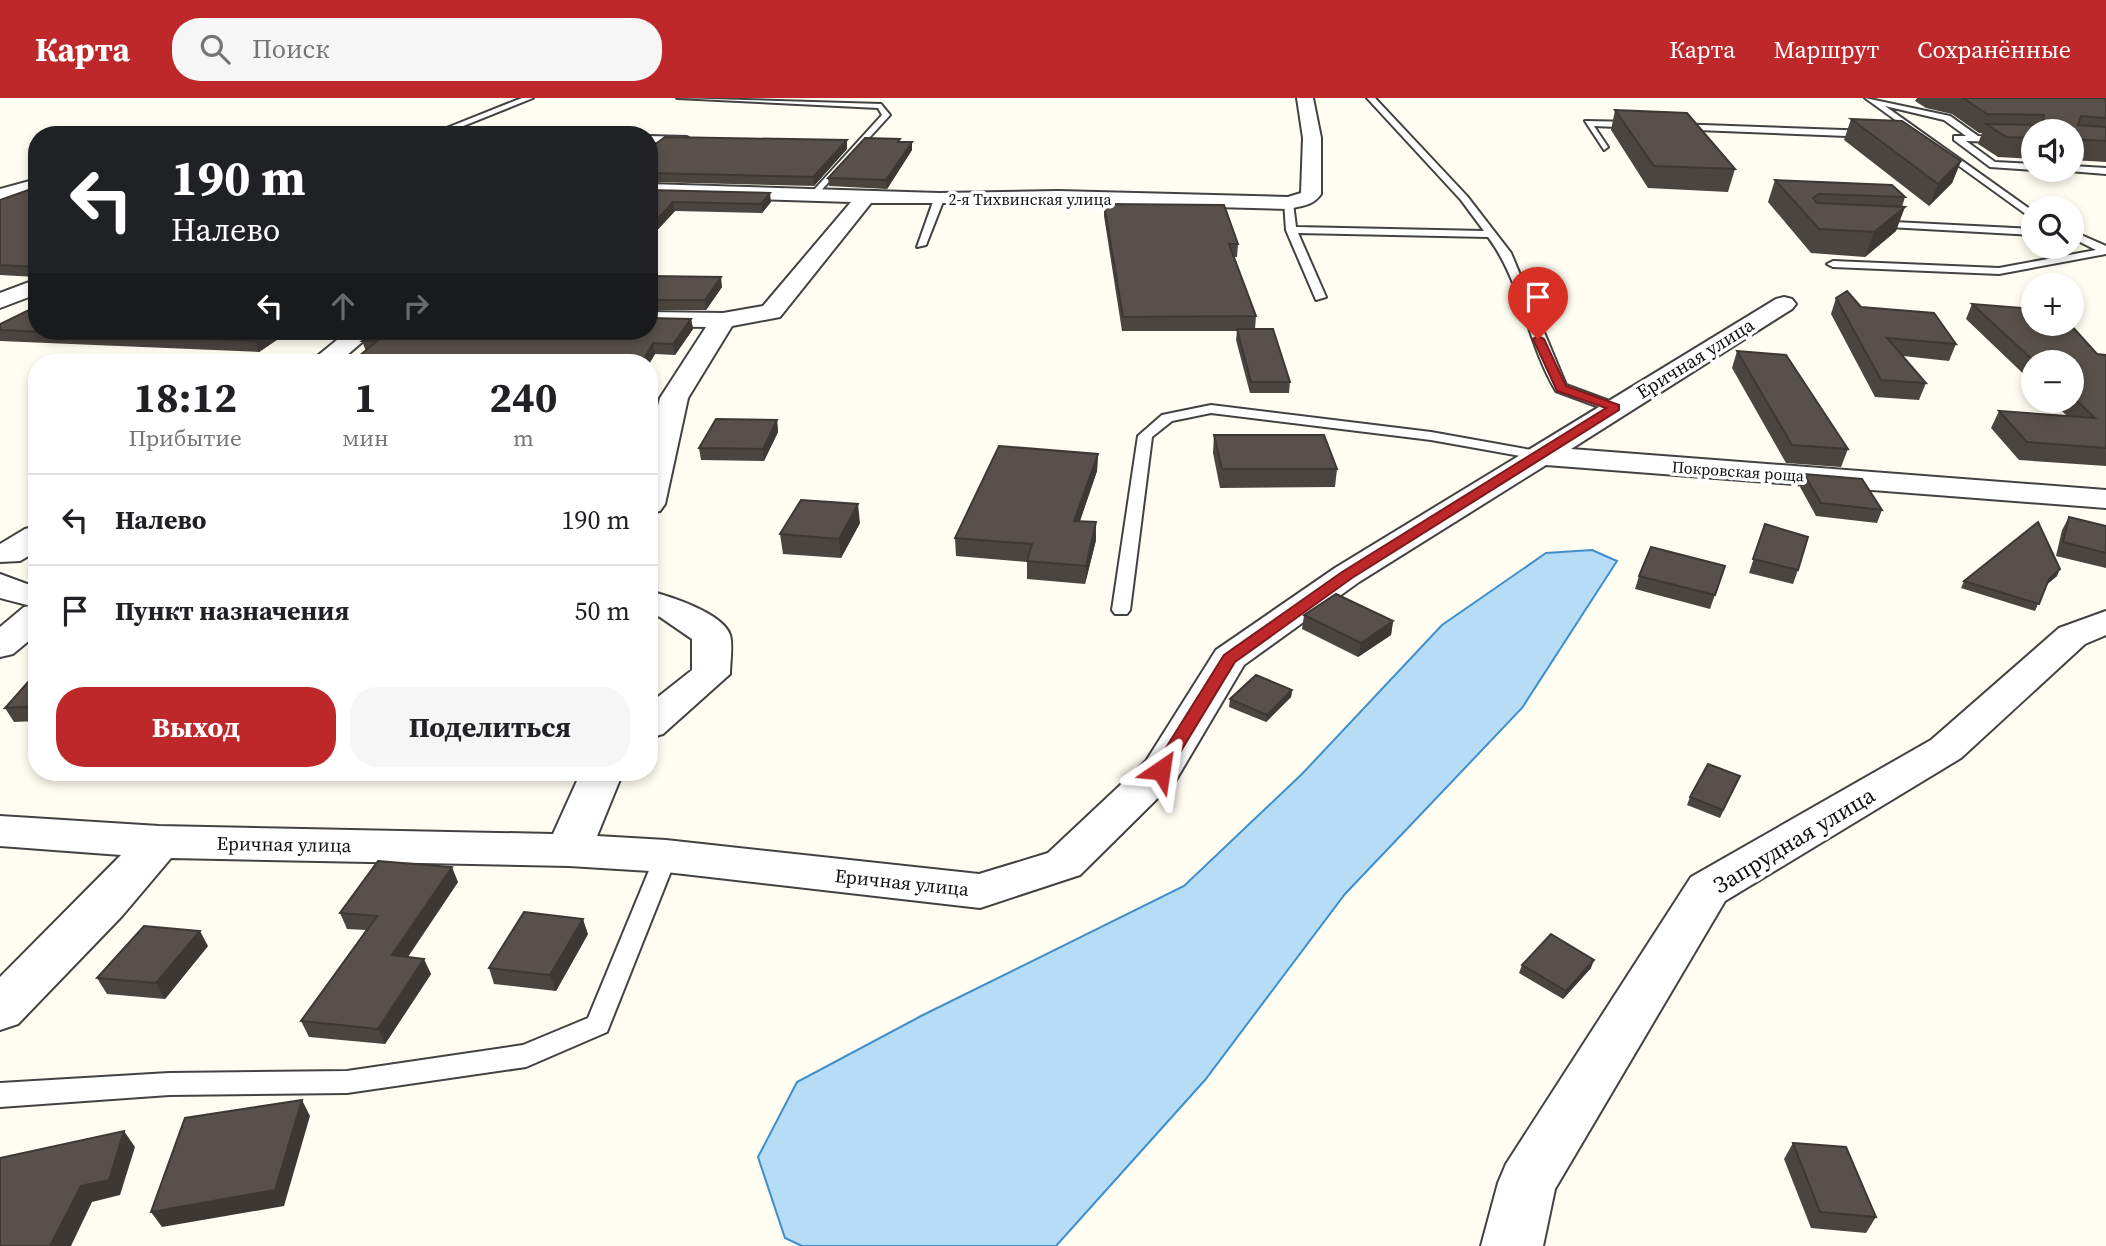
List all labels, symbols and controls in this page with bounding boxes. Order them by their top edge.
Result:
search box [172,18,662,81]
text: Карта [35,27,130,72]
icon: search [196,30,234,68]
text: Поиск [252,31,330,67]
text: Карта [1669,33,1735,66]
text: Маршрут [1773,33,1879,66]
text: Сохранённые [1917,33,2071,66]
map controls [2021,119,2084,413]
button: sound [2021,119,2084,182]
text: 190 m [171,144,306,211]
icon: left [56,154,147,245]
street label: 2-я Тихвинская улица [948,188,1112,210]
button: search [2021,196,2084,259]
text: Налево [171,208,280,252]
pin [1508,267,1568,339]
button: + [2021,273,2084,336]
icon: arrive [1519,278,1557,316]
icon: left [251,287,289,325]
icon: ahead [324,287,362,325]
icon: right [397,287,435,325]
street label: Еричная улица [1631,311,1759,405]
button: − [2021,350,2084,413]
text: 18:12 [133,368,237,426]
text: 1 [354,368,377,426]
text: 240 [489,368,557,426]
text: Прибытие [129,422,242,454]
text: мин [342,422,389,454]
text: m [513,422,534,454]
street label: Покровская роща [1671,455,1806,487]
icon: left [56,501,94,539]
text: Налево [115,502,206,538]
text: 190 m [562,502,630,538]
icon: arrive [56,592,94,630]
text: Пункт назначения [115,593,349,629]
text: 50 m [575,593,630,629]
button: Выход [56,687,336,767]
button: Поделиться [350,687,630,767]
position arrow [1124,733,1198,807]
street label: Запрудная улица [1707,779,1881,901]
street label: Еричная улица [216,830,352,858]
street label: Еричная улица [834,862,971,902]

